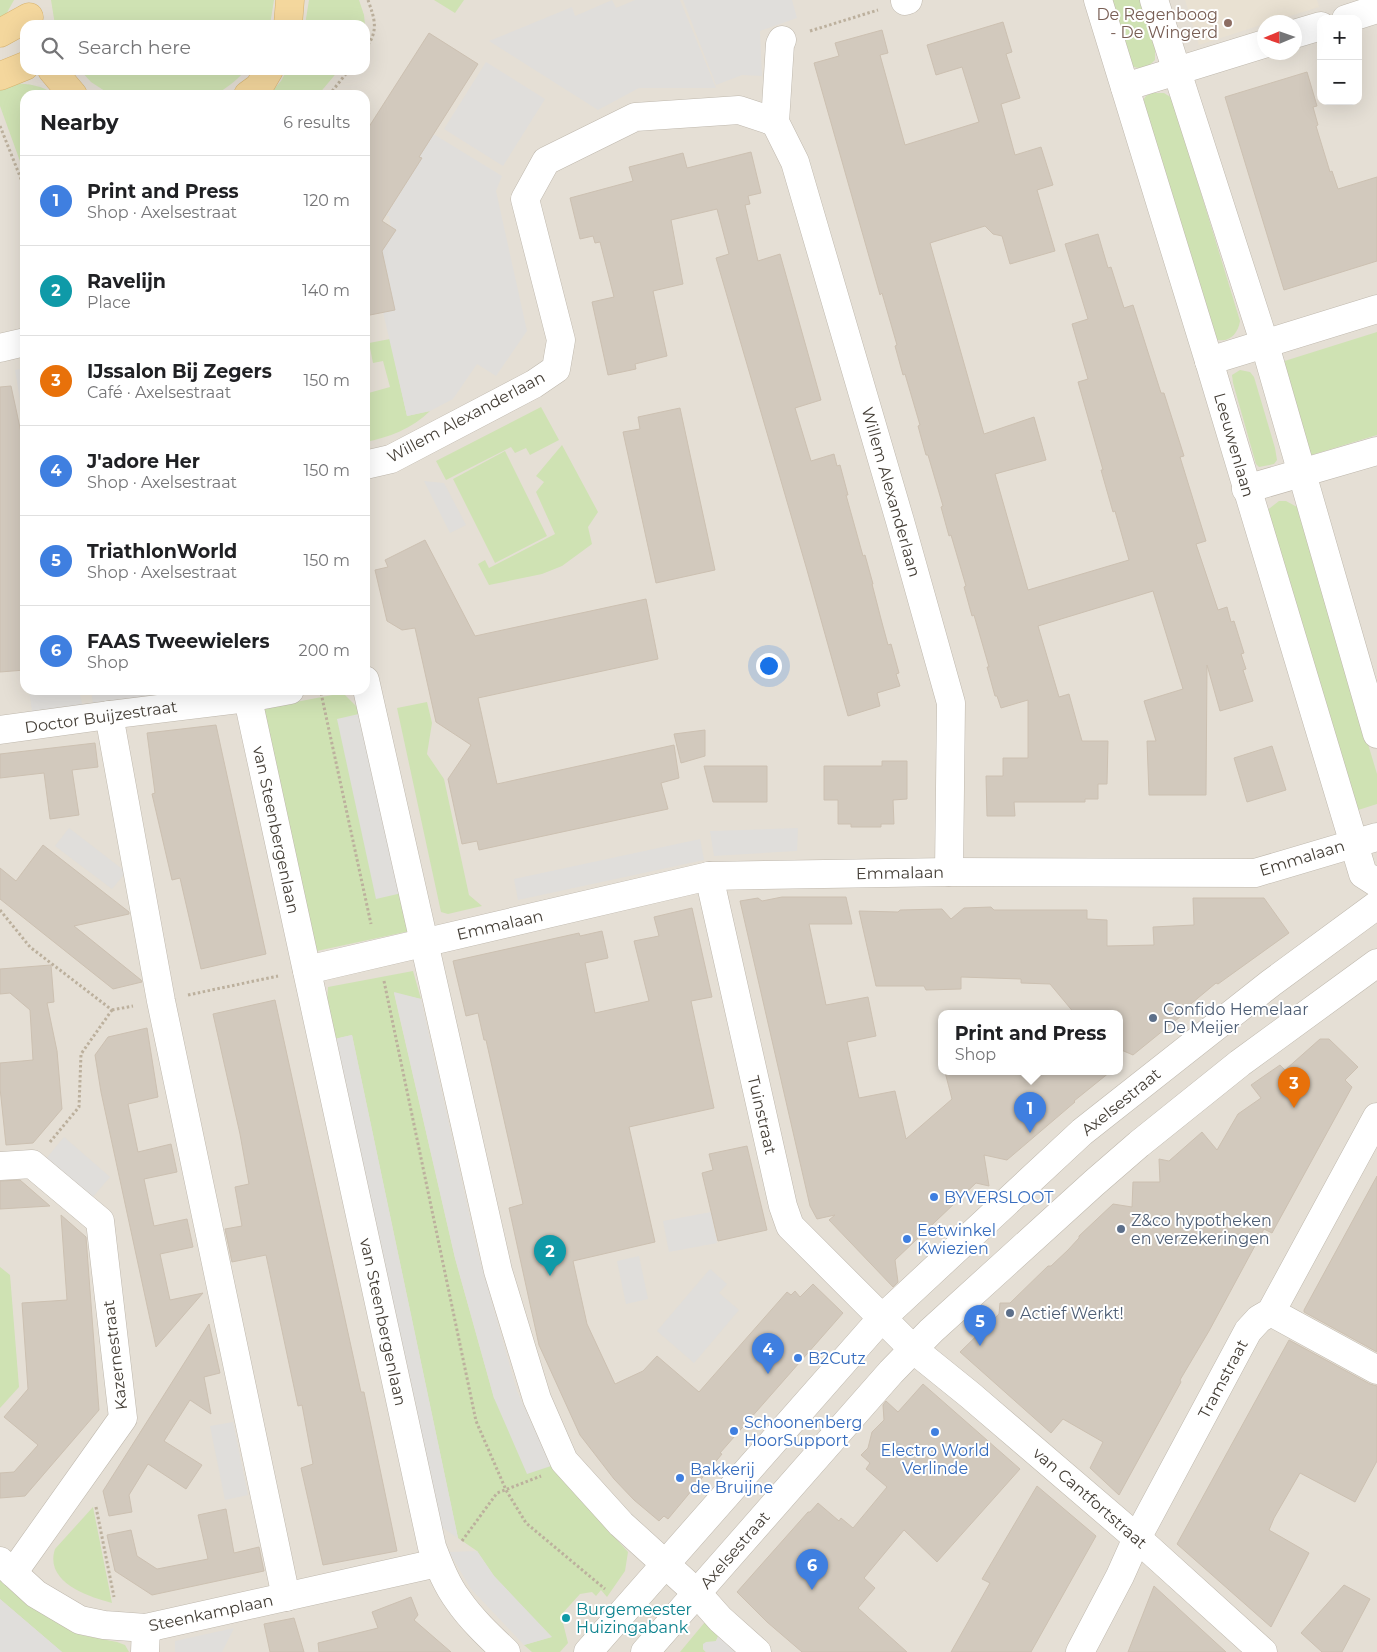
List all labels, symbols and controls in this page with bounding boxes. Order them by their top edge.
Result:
place label: De Regenboog - De Wingerd [1096,5,1218,42]
north arrow [1257,15,1302,60]
map controls [1317,15,1362,105]
button: + [1317,15,1362,60]
marker: De Regenboog - De Wingerd [1222,17,1234,29]
search box [20,20,370,75]
icon: search [38,34,66,62]
text: Search here [78,36,191,59]
button: − [1317,60,1362,105]
text: Nearby [40,110,119,135]
text: 6 results [283,113,350,132]
text: Print and Press [87,180,239,203]
text: 1 [53,191,59,210]
text: 120 m [303,191,350,210]
text: Shop · Axelsestraat [87,203,237,222]
text: Ravelijn [87,270,166,293]
text: 2 [51,281,61,300]
text: 140 m [302,281,350,300]
text: Place [87,293,131,312]
text: IJssalon Bij Zegers [87,360,272,383]
street label: Willem Alexanderlaan [384,367,548,467]
text: 3 [51,371,61,390]
text: 150 m [303,371,350,390]
text: Café · Axelsestraat [87,383,231,402]
street label: Leeuwenlaan [1210,391,1258,499]
street label: Willem Alexanderlaan [858,405,924,579]
text: J'adore Her [87,450,200,473]
text: 4 [50,461,62,480]
text: 150 m [303,461,350,480]
text: Shop · Axelsestraat [87,473,237,492]
text: TriathlonWorld [87,540,237,563]
text: 5 [51,551,61,570]
text: 150 m [303,551,350,570]
text: Shop · Axelsestraat [87,563,237,582]
text: FAAS Tweewielers [87,630,270,653]
text: 6 [51,641,61,660]
text: 200 m [299,641,350,660]
text: Shop [87,653,129,672]
your location [756,653,782,679]
street label: Doctor Buijzestraat [24,697,179,737]
street label: van Steenbergenlaan [249,744,303,916]
street label: Emmalaan [1257,836,1347,880]
street label: Emmalaan [856,863,944,883]
street label: Emmalaan [455,906,545,944]
place label: Confido Hemelaar De Meijer [1163,1000,1309,1037]
popup [938,1010,1123,1075]
marker: Confido Hemelaar De Meijer [1147,1012,1159,1024]
text: Print and Press [955,1022,1106,1045]
text: Shop [955,1045,996,1064]
street label: Axelsestraat [1078,1064,1165,1140]
pin: 3 [1278,1067,1310,1108]
street label: Tuinstraat [744,1074,780,1157]
pin: 1 [1014,1092,1046,1133]
place label: BYVERSLOOT [944,1188,1054,1207]
marker: BYVERSLOOT [928,1191,940,1203]
place label: Z&co hypotheken en verzekeringen [1131,1211,1272,1248]
place label: Eetwinkel Kwiezien [917,1221,996,1258]
marker: Z&co hypotheken en verzekeringen [1115,1223,1127,1235]
marker: Eetwinkel Kwiezien [901,1233,913,1245]
pin: 2 [534,1235,566,1276]
street label: van Steenbergenlaan [356,1236,410,1408]
street label: Kazernestraat [99,1299,131,1411]
place label: Actief Werkt! [1020,1304,1124,1323]
pin: 5 [964,1305,996,1346]
marker: Actief Werkt! [1004,1307,1016,1319]
pin: 4 [752,1333,784,1374]
street label: Tramstraat [1194,1336,1252,1422]
place label: B2Cutz [808,1349,866,1368]
marker: B2Cutz [792,1352,804,1364]
place label: Schoonenberg HoorSupport [744,1413,863,1450]
marker: Schoonenberg HoorSupport [728,1425,740,1437]
marker: Electro World Verlinde [929,1426,941,1438]
place label: Electro World Verlinde [880,1441,990,1478]
street label: van Cantfortstraat [1029,1443,1151,1553]
place label: Bakkerij de Bruijne [690,1460,773,1497]
marker: Bakkerij de Bruijne [674,1472,686,1484]
street label: Axelsestraat [696,1507,774,1593]
pin: 6 [796,1549,828,1590]
street label: Steenkamplaan [147,1591,275,1635]
place label: Burgemeester Huizingabank [576,1600,692,1637]
marker: Burgemeester Huizingabank [560,1612,572,1624]

